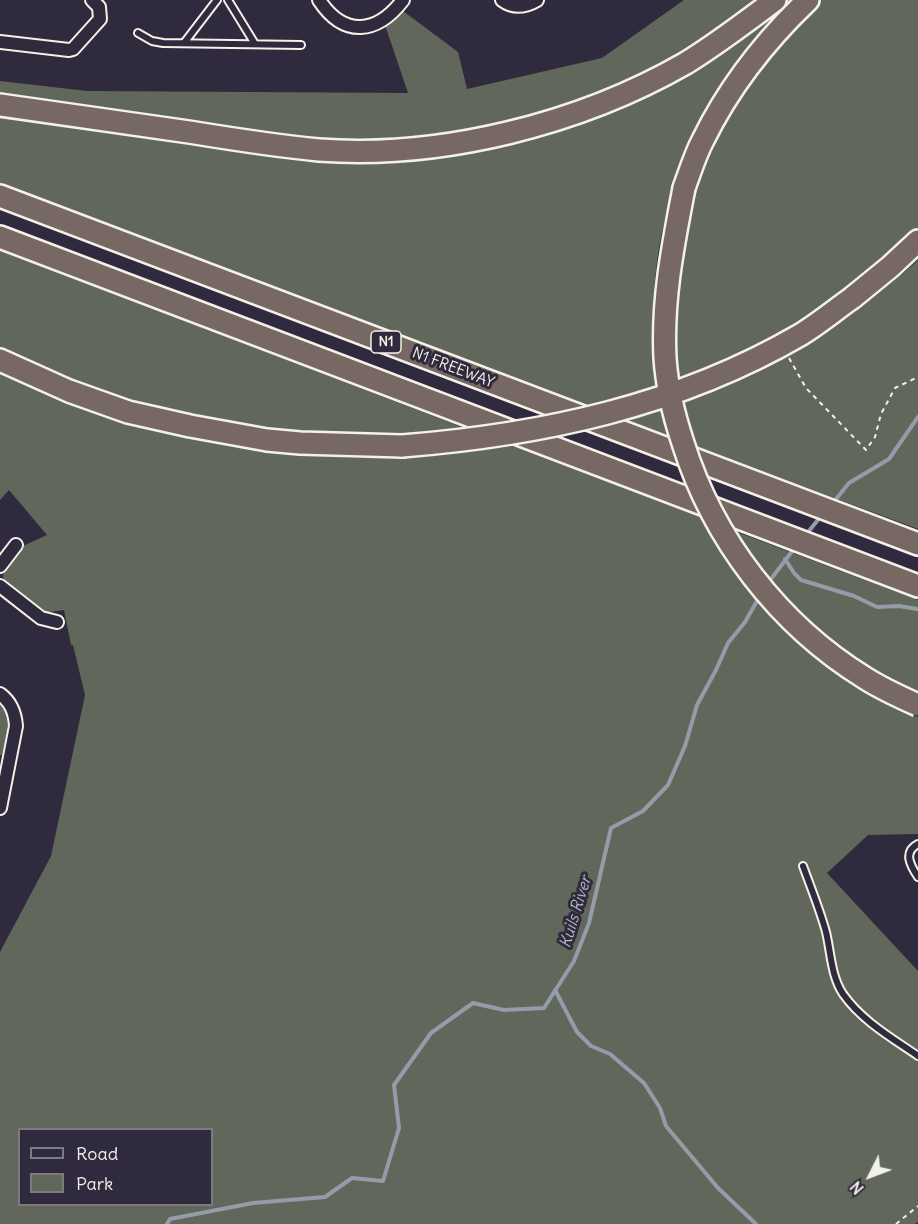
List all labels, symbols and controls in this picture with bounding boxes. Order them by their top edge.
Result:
road number: N1 [371,331,401,353]
street label: N1 FREEWAY [410,344,496,392]
water label: Kuils River [556,874,596,950]
legend [18,1128,213,1206]
text: Road [76,1142,118,1165]
north arrow [840,1146,900,1206]
text: Park [76,1172,113,1195]
text: N [845,1177,868,1199]

